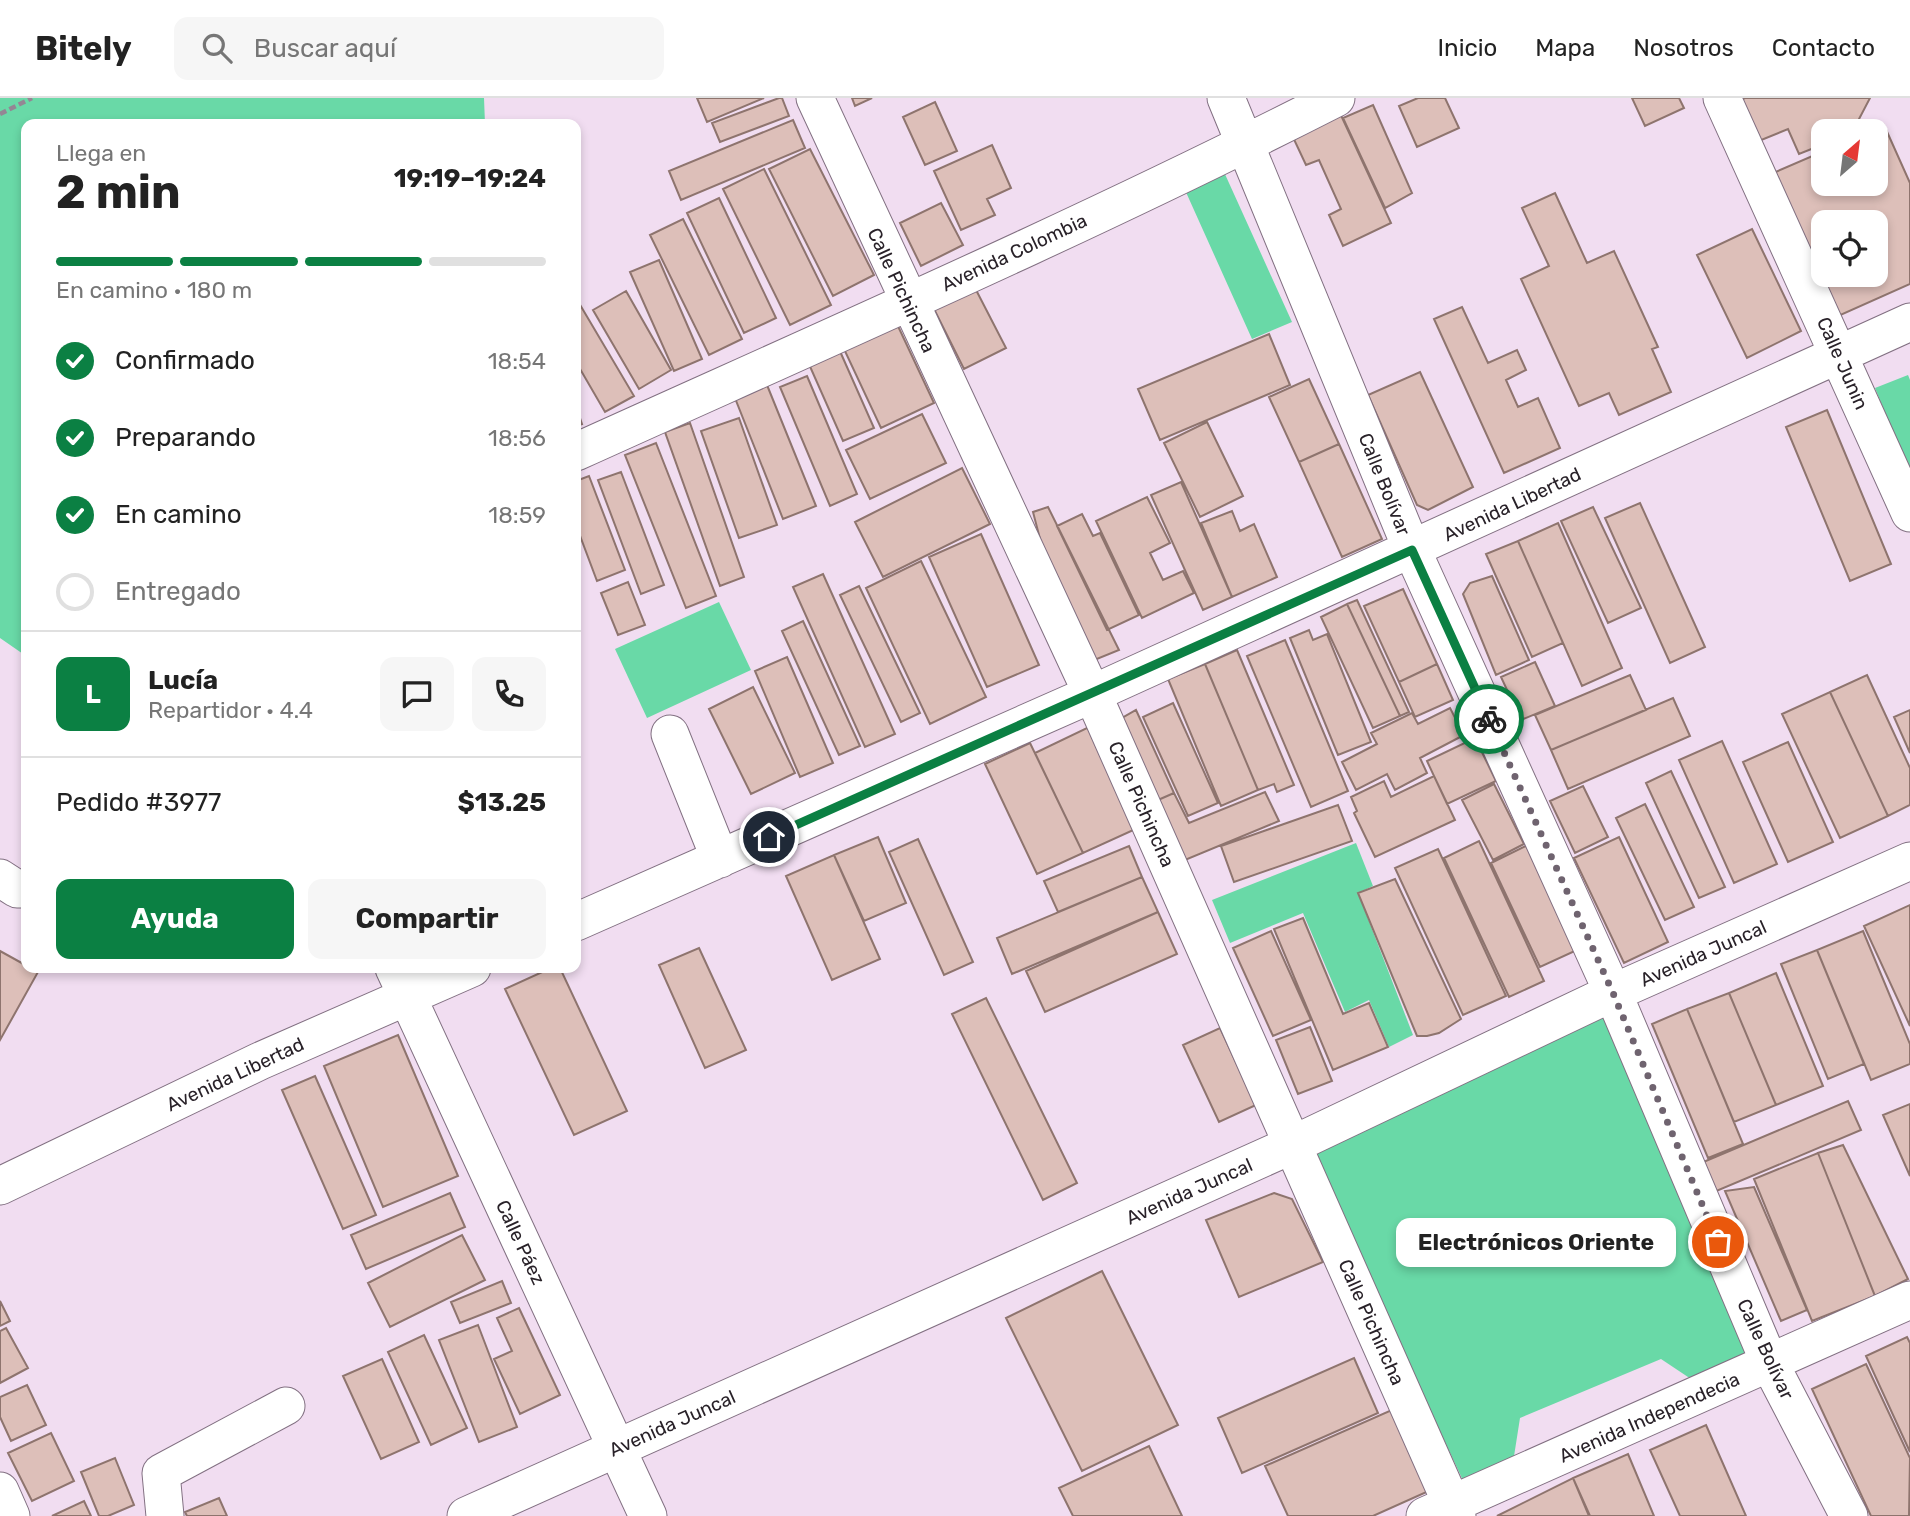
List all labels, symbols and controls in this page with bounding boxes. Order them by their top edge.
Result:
search box [174,17,664,80]
text: Bitely [35,29,132,68]
icon: search [198,29,236,67]
text: Buscar aquí [254,33,396,64]
text: Inicio [1438,34,1497,62]
text: Mapa [1535,34,1595,62]
text: Nosotros [1633,34,1734,62]
text: Contacto [1772,34,1875,62]
north arrow [1811,119,1888,196]
map controls [1811,119,1888,287]
text: Llega en [56,139,146,167]
text: 19:19–19:24 [394,163,546,194]
text: 2 min [56,165,181,220]
street label: Avenida Colombia [938,209,1091,296]
button: locate [1811,210,1888,287]
street label: Calle Pichincha [863,224,941,356]
text: En camino · 180 m [56,276,252,304]
street label: Calle Junin [1812,313,1873,413]
icon: check [56,342,94,380]
text: Confirmado [115,345,255,376]
text: 18:54 [488,347,546,375]
icon: check [56,419,94,457]
text: Preparando [115,422,256,453]
text: 18:56 [488,424,546,452]
street label: Calle Bolívar [1354,430,1416,539]
street label: Avenida Libertad [1440,463,1585,546]
icon: check [56,496,94,534]
text: En camino [115,499,242,530]
text: 18:59 [488,501,546,529]
text: Entregado [115,576,241,607]
button: chat [380,657,454,731]
button: phone [472,657,546,731]
text: Lucía [148,665,218,696]
text: L [85,679,101,710]
courier [1454,684,1524,754]
text: Repartidor · 4.4 [148,696,313,724]
icon: bike [1470,700,1508,738]
street label: Calle Pichincha [1104,738,1180,871]
text: Pedido #3977 [56,787,221,818]
text: $13.25 [457,787,546,818]
pin [739,807,799,867]
icon: home [750,818,788,856]
button: Ayuda [56,879,294,959]
button: Compartir [308,879,546,959]
street label: Avenida Juncal [1636,915,1770,992]
street label: Avenida Libertad [163,1033,308,1116]
street label: Avenida Juncal [1122,1153,1256,1230]
street label: Calle Páez [491,1196,550,1288]
pin [1688,1212,1748,1272]
callout: Electrónicos Oriente [1396,1218,1676,1266]
icon: bag [1699,1223,1737,1261]
text: Electrónicos Oriente [1418,1228,1654,1256]
street label: Calle Pichincha [1334,1256,1410,1389]
street label: Calle Bolívar [1732,1295,1799,1404]
street label: Avenida Independecia [1555,1367,1743,1468]
street label: Avenida Juncal [605,1385,739,1462]

